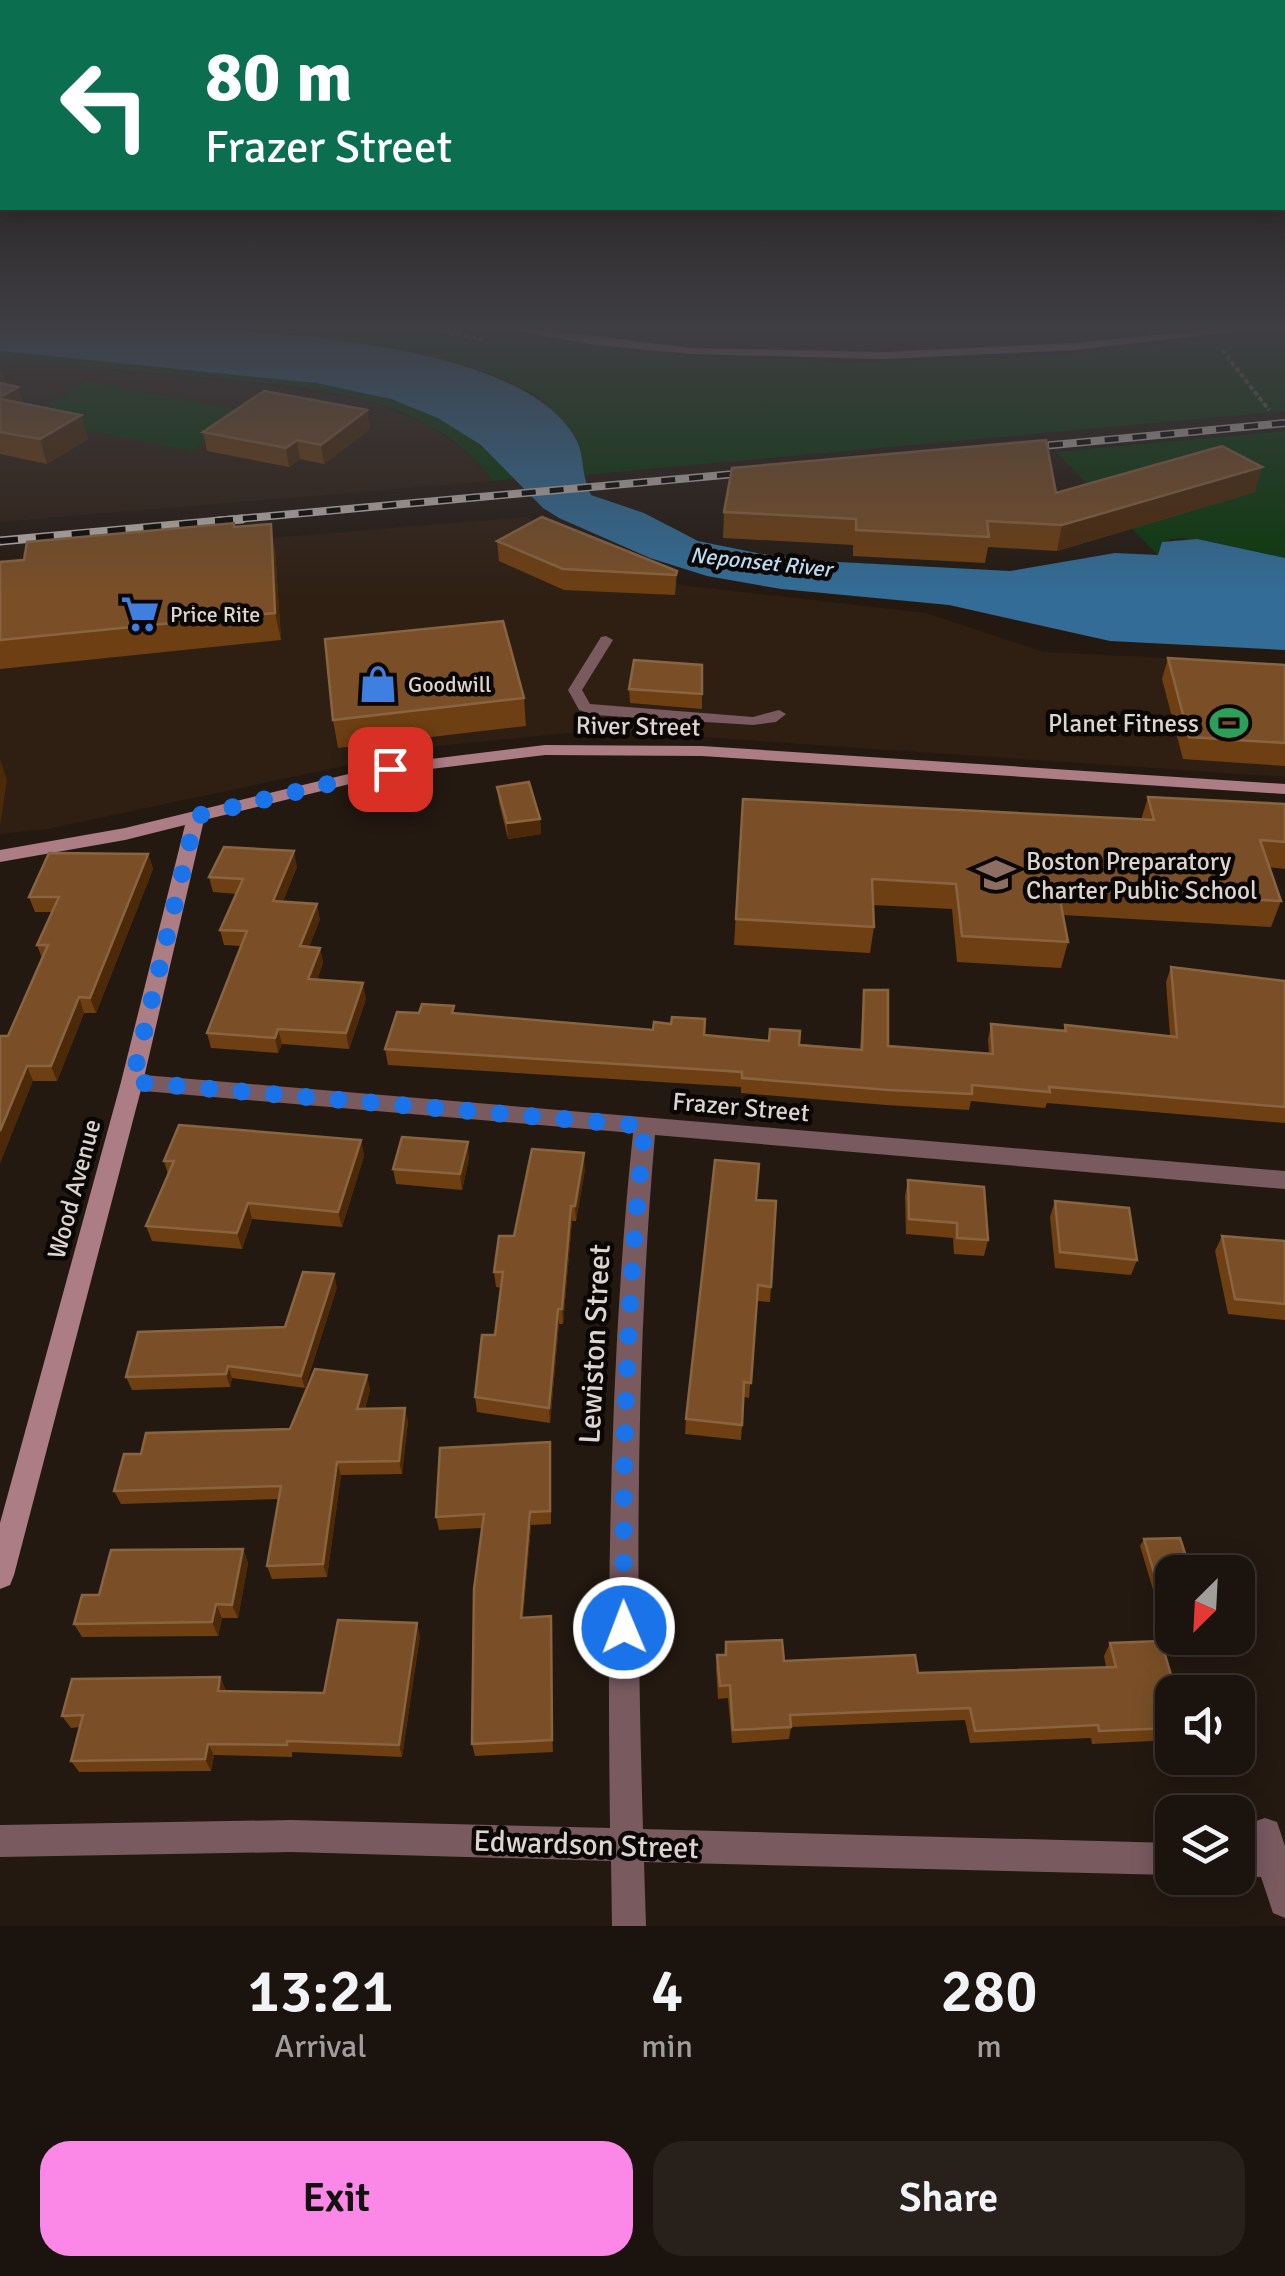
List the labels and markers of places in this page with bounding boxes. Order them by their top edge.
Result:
supermarket icon: Price Rite [119,593,161,635]
place label: Price Rite [170,601,260,628]
shop icon: Goodwill [357,663,399,705]
place label: Goodwill [408,671,492,698]
sports icon: Planet Fitness [1208,702,1250,744]
place label: Planet Fitness [1048,708,1199,739]
pin [348,727,433,812]
place label: Boston Preparatory Charter Public School [1026,846,1257,906]
school or university icon: Boston Preparatory Charter Public School [975,854,1017,896]

